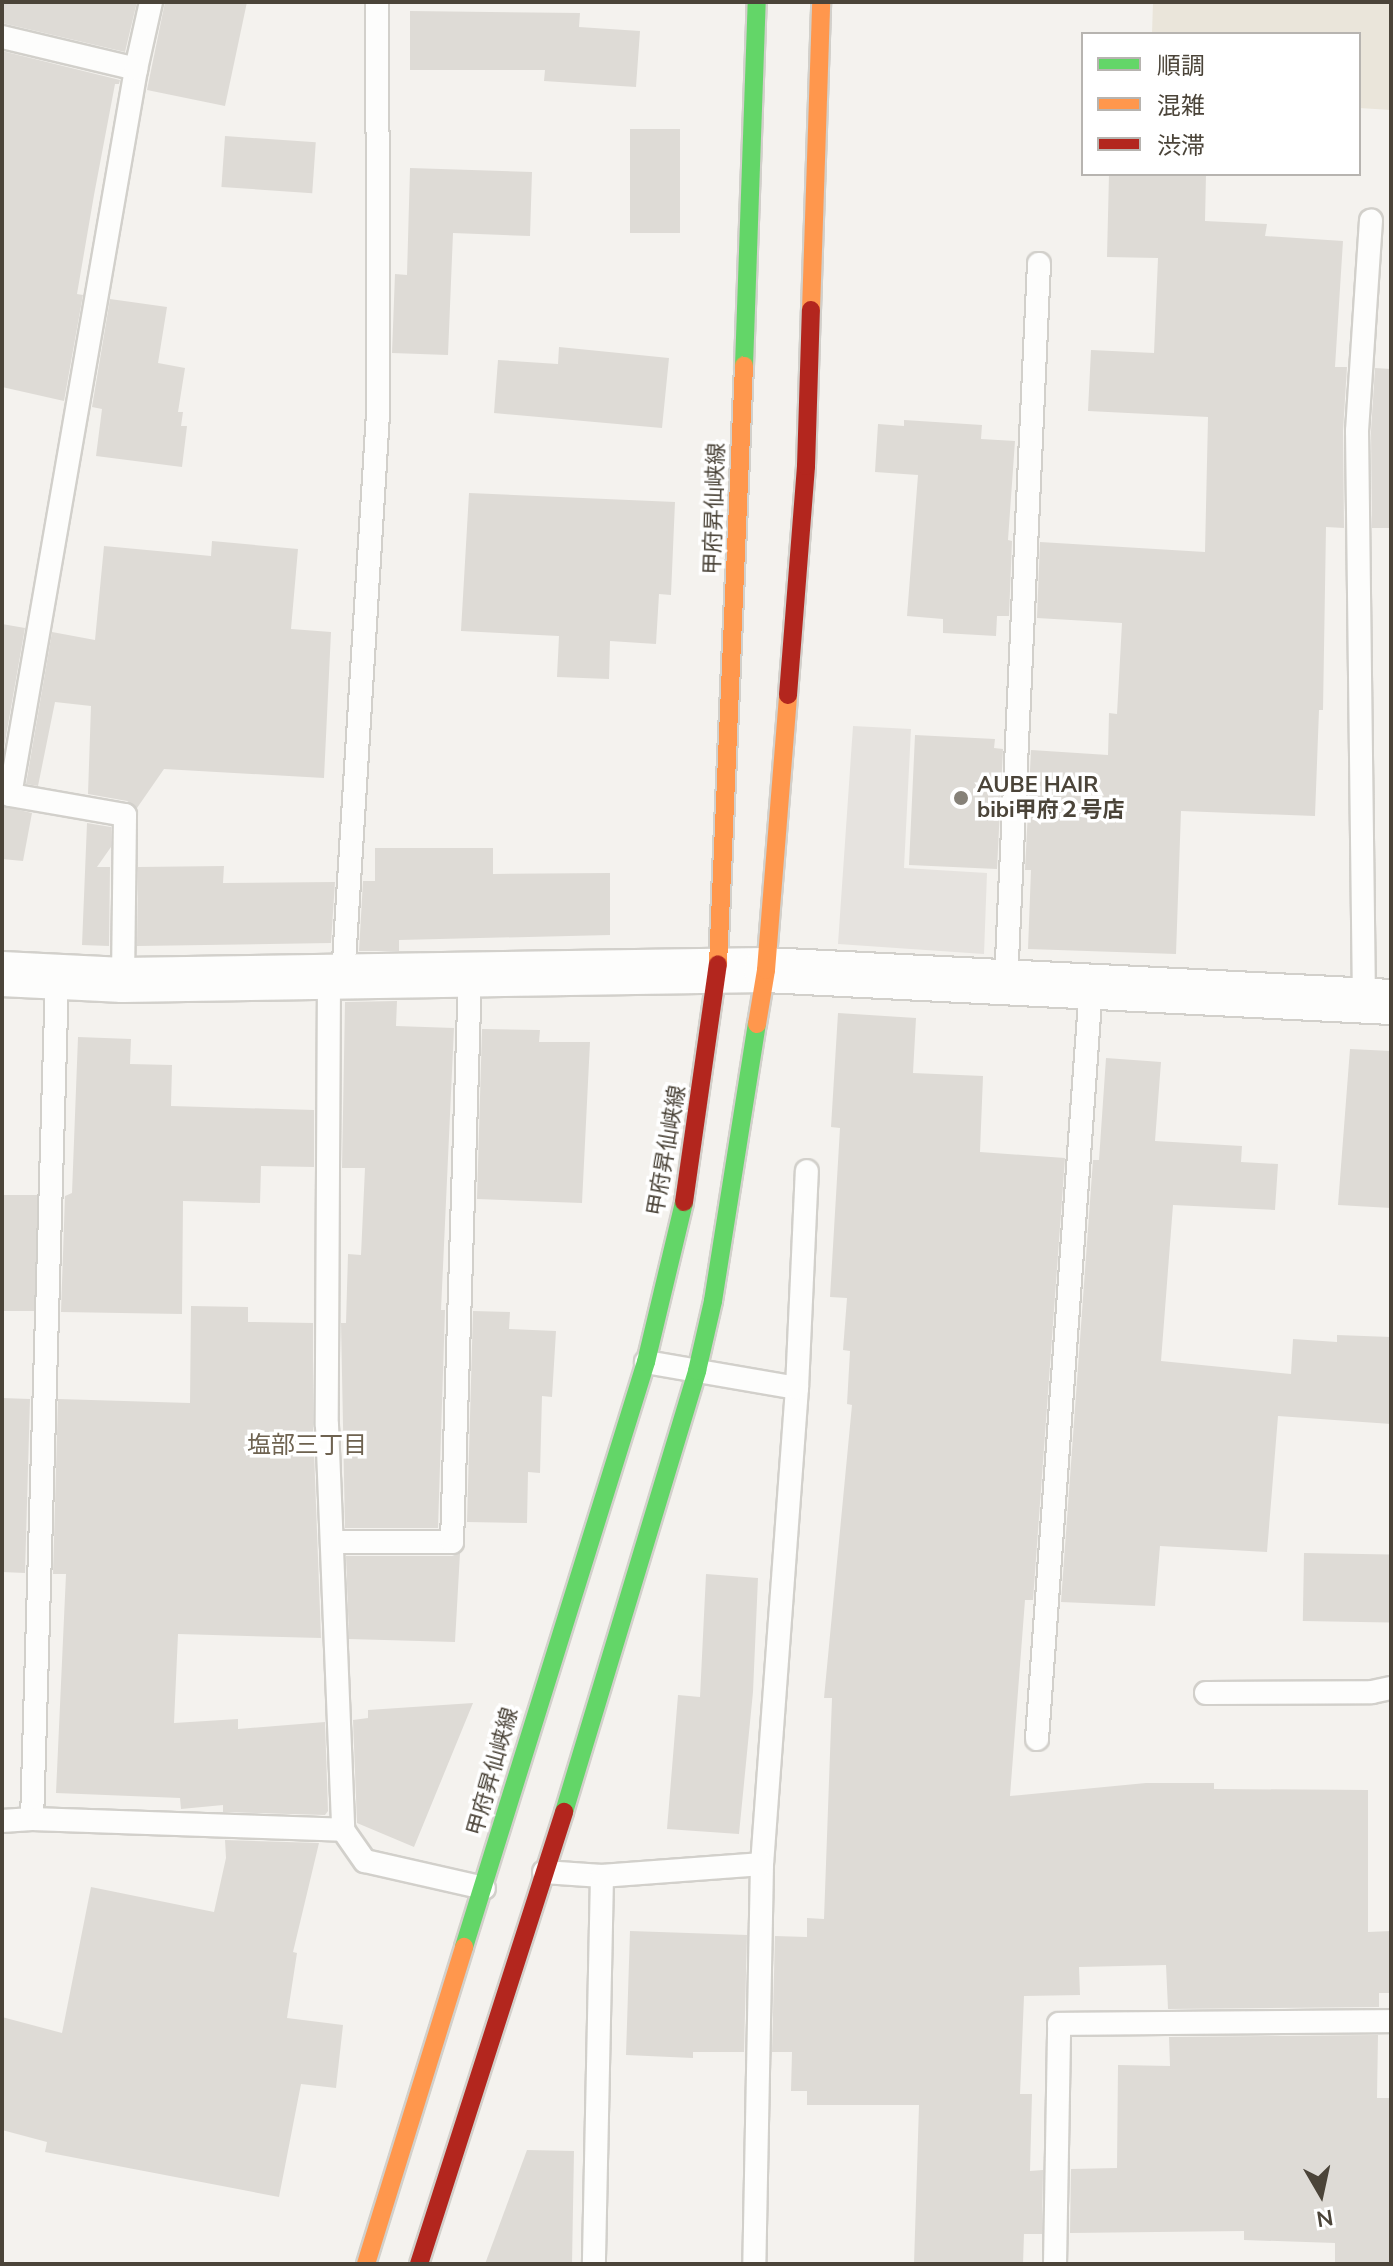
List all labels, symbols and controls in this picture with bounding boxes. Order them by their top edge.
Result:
legend [1081,32,1361,176]
text: 順調 [1157,50,1205,82]
text: 混雑 [1157,90,1205,122]
text: 渋滞 [1157,130,1205,162]
street label: 甲府昇仙峡線 [700,443,730,575]
place label: AUBE HAIR bibi甲府２号店 [977,772,1125,824]
marker: AUBE HAIR bibi甲府２号店 [952,789,970,807]
street label: 甲府昇仙峡線 [643,1084,691,1218]
district label: 塩部三丁目 [247,1432,367,1460]
street label: 甲府昇仙峡線 [462,1705,524,1839]
north arrow [1281,2154,1361,2234]
text: N [1314,2202,1335,2234]

